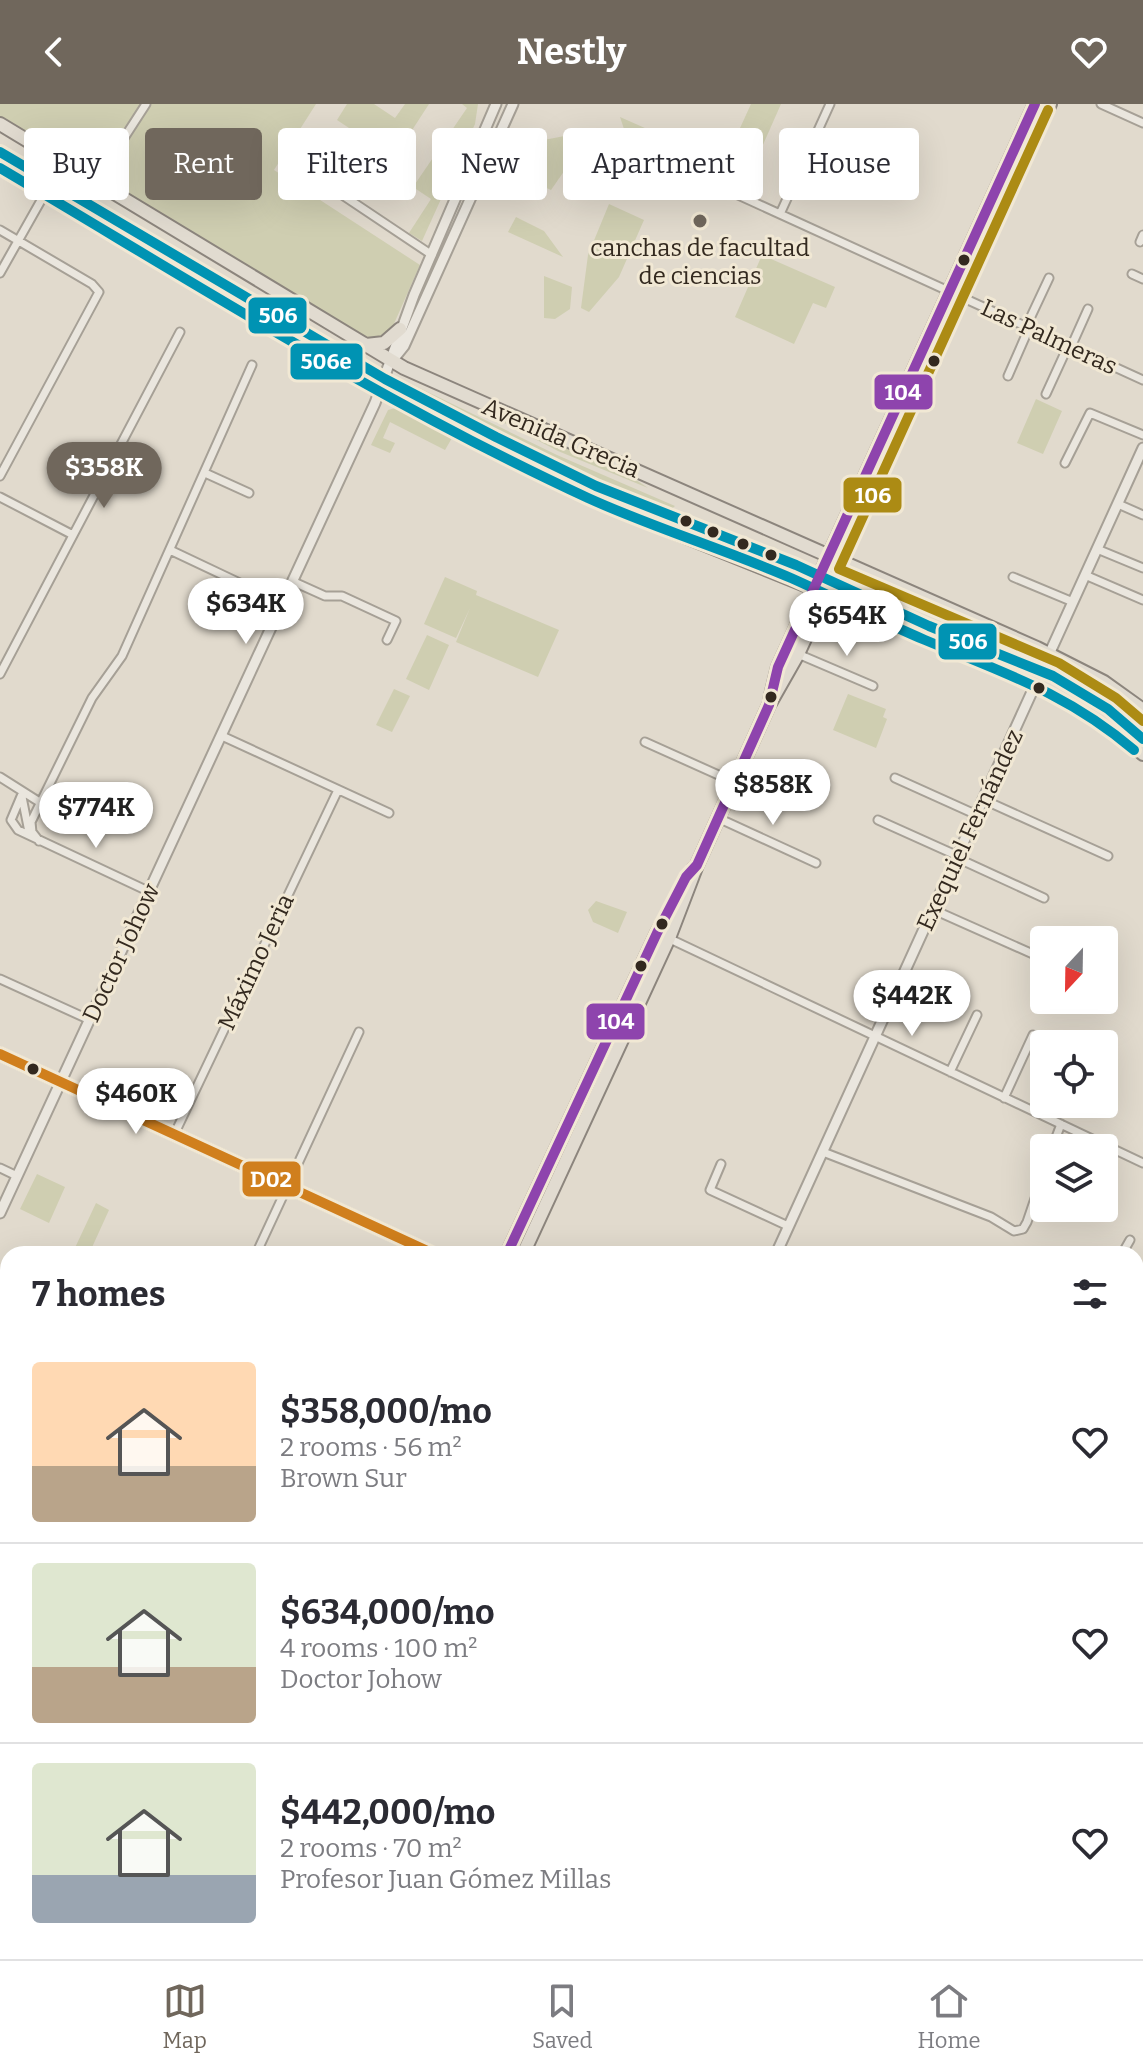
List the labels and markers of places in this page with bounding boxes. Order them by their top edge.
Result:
marker: canchas de facultad de ciencias [691,212,709,230]
place label: canchas de facultad de ciencias [590,234,810,290]
unlabelled marker [956,252,972,268]
unlabelled marker [926,353,942,369]
pin: $358K [48,442,160,510]
unlabelled marker [678,513,694,529]
unlabelled marker [705,524,721,540]
unlabelled marker [735,536,751,552]
unlabelled marker [763,547,779,563]
pin: $634K [190,578,302,646]
pin: $654K [791,590,903,658]
unlabelled marker [1031,680,1047,696]
unlabelled marker [763,689,779,705]
pin: $858K [717,759,829,827]
pin: $774K [40,782,152,850]
unlabelled marker [654,916,670,932]
unlabelled marker [633,958,649,974]
pin: $442K [856,970,968,1038]
unlabelled marker [25,1061,41,1077]
pin: $460K [80,1068,192,1136]

